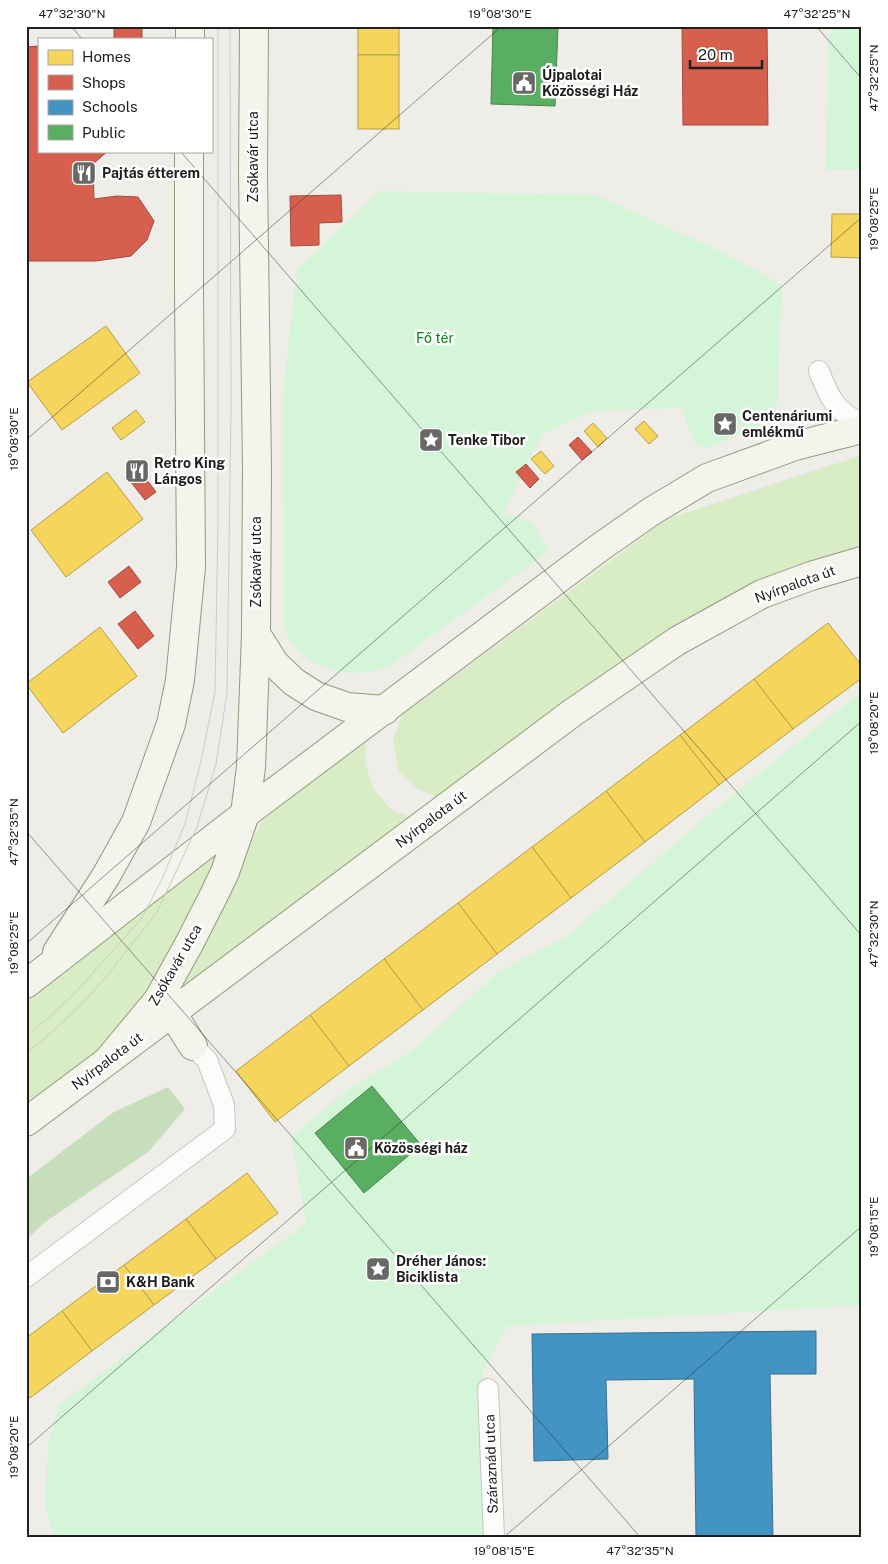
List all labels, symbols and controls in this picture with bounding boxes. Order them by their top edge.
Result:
text: 47°32'30"N [39,7,105,21]
text: 19°08'30"E [468,7,532,21]
text: 47°32'25"N [784,7,851,21]
legend [38,38,212,152]
scale bar [690,38,763,70]
text: 47°32'25"N [867,45,881,112]
text: 20 m [698,46,733,63]
text: Homes [82,48,131,65]
place label: Újpalotai Közösségi Ház [542,65,638,99]
public building icon: Újpalotai Közösségi Ház [511,70,537,96]
text: Shops [82,74,126,91]
text: Schools [82,98,138,115]
street label: Zsókavár utca [245,111,261,203]
text: Public [82,124,126,141]
restaurant icon: Pajtás étterem [71,160,97,186]
place label: Pajtás étterem [102,165,200,181]
text: 19°08'25"E [867,187,881,251]
park label: Fő tér [416,330,454,346]
text: 19°08'30"E [7,407,21,471]
place label: Centenáriumi emlékmű [742,408,832,440]
place icon: Centenáriumi emlékmű [712,411,738,437]
place icon: Tenke Tibor [418,427,444,453]
place label: Tenke Tibor [448,432,526,448]
place label: Retro King Lángos [154,455,225,487]
restaurant icon: Retro King Lángos [124,458,150,484]
street label: Zsókavár utca [248,516,264,608]
street label: Nyírpalota út [753,562,837,606]
text: 19°08'20"E [867,692,881,755]
street label: Nyírpalota út [392,787,470,851]
text: 47°32'35"N [7,798,21,866]
text: 47°32'30"N [867,901,881,967]
text: 19°08'25"E [7,911,21,975]
street label: Zsókavár utca [145,921,205,1009]
street label: Nyírpalota út [68,1029,146,1093]
public building icon: Közösségi ház [343,1135,369,1161]
place label: Közösségi ház [374,1140,468,1156]
text: 19°08'15"E [867,1196,881,1258]
place label: Dréher János: Biciklista [396,1253,486,1285]
place icon: Dréher János: Biciklista [365,1256,391,1282]
bank icon: K&H Bank [95,1269,121,1295]
place label: K&H Bank [126,1274,195,1290]
street label: Száraznád utca [481,1414,501,1514]
text: 19°08'20"E [7,1416,21,1479]
text: 19°08'15"E [473,1544,535,1558]
text: 47°32'35"N [606,1544,674,1558]

